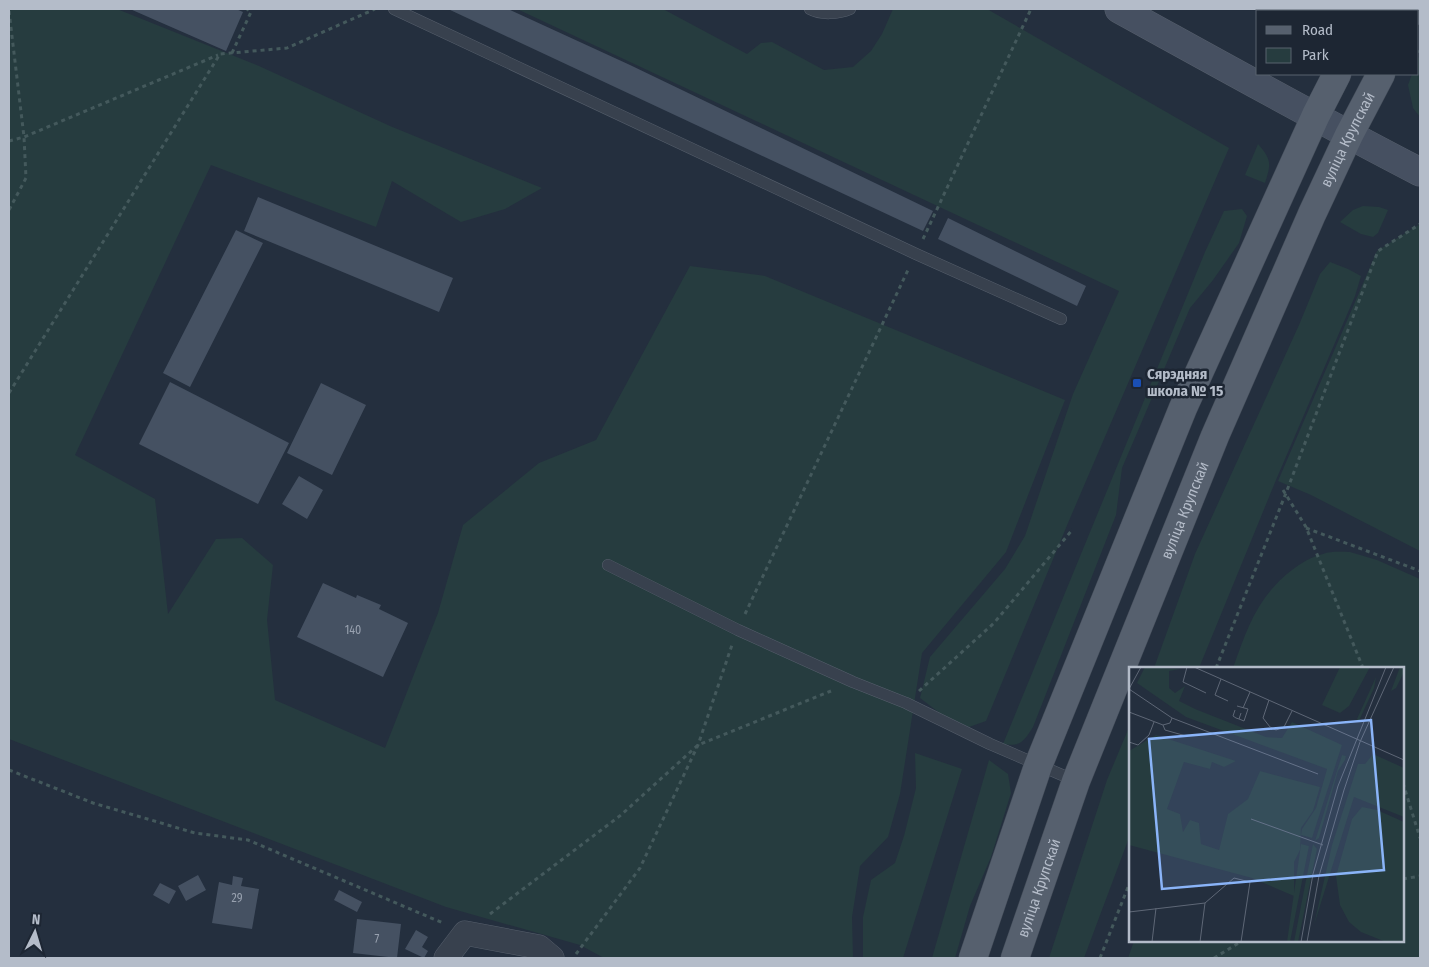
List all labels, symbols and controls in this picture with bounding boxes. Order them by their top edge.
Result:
legend [1256,10,1419,75]
text: Road [1302,21,1333,39]
text: Park [1302,46,1329,64]
street label: вуліца Крупскай [1317,89,1379,190]
place label: Сярэдняя школа № 15 [1147,365,1223,400]
marker: Сярэдняя школа № 15 [1131,377,1143,389]
street label: вуліца Крупскай [1157,459,1213,562]
house number: 140 [345,623,361,637]
inset map [1129,667,1404,942]
street label: вуліца Крупскай [1014,836,1064,940]
house number: 29 [231,891,243,905]
north arrow [10,907,60,957]
text: N [31,911,41,928]
house number: 7 [375,932,380,946]

